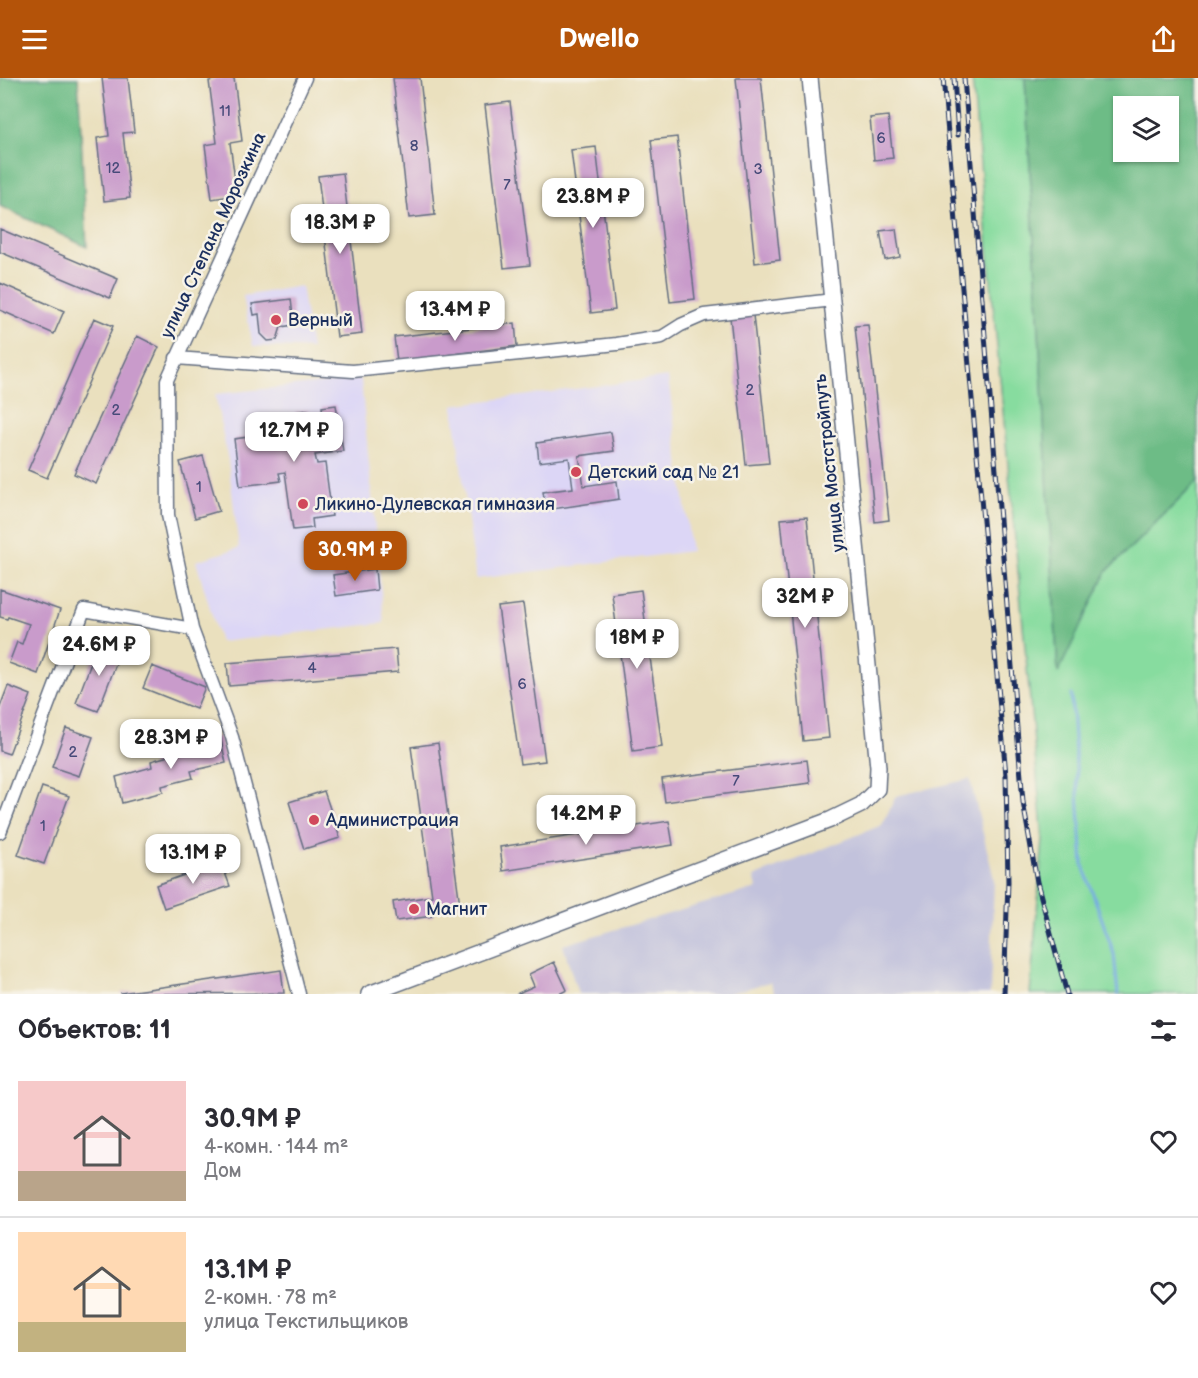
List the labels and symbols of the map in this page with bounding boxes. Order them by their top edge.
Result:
house number: 11 [219,102,231,121]
street label: улица Степана Морозкина [156,129,271,342]
house number: 6 [876,129,886,148]
house number: 8 [410,137,419,156]
house number: 12 [106,159,120,178]
house number: 3 [753,160,763,179]
house number: 7 [503,176,511,195]
pin: 23.8M ₽ [538,178,648,229]
pin: 18.3M ₽ [285,204,395,255]
pin: 13.4M ₽ [400,291,510,342]
place label: Верный [288,310,353,331]
marker: Верный [269,313,283,327]
street label: улица Мостстройпуть [810,373,849,553]
house number: 2 [746,381,755,400]
house number: 2 [112,401,121,420]
pin: 12.7M ₽ [239,412,349,463]
place label: Детский сад № 21 [588,462,739,483]
marker: Детский сад № 21 [569,465,583,479]
house number: 1 [196,478,202,497]
place label: Ликино-Дулевская гимназия [314,494,555,515]
marker: Ликино-Дулевская гимназия [296,497,310,511]
pin: 30.9M ₽ [300,531,410,582]
pin: 32M ₽ [763,578,847,629]
pin: 18M ₽ [595,619,679,670]
pin: 24.6M ₽ [44,626,154,677]
house number: 4 [307,659,317,678]
house number: 6 [517,675,527,694]
pin: 28.3M ₽ [116,719,226,770]
house number: 2 [69,743,78,762]
house number: 7 [732,772,740,791]
pin: 14.2M ₽ [531,795,641,846]
place label: Администрация [325,810,459,831]
marker: Администрация [307,813,321,827]
house number: 1 [40,817,46,836]
pin: 13.1M ₽ [138,834,248,885]
place label: Магнит [426,899,488,920]
marker: Магнит [407,902,421,916]

